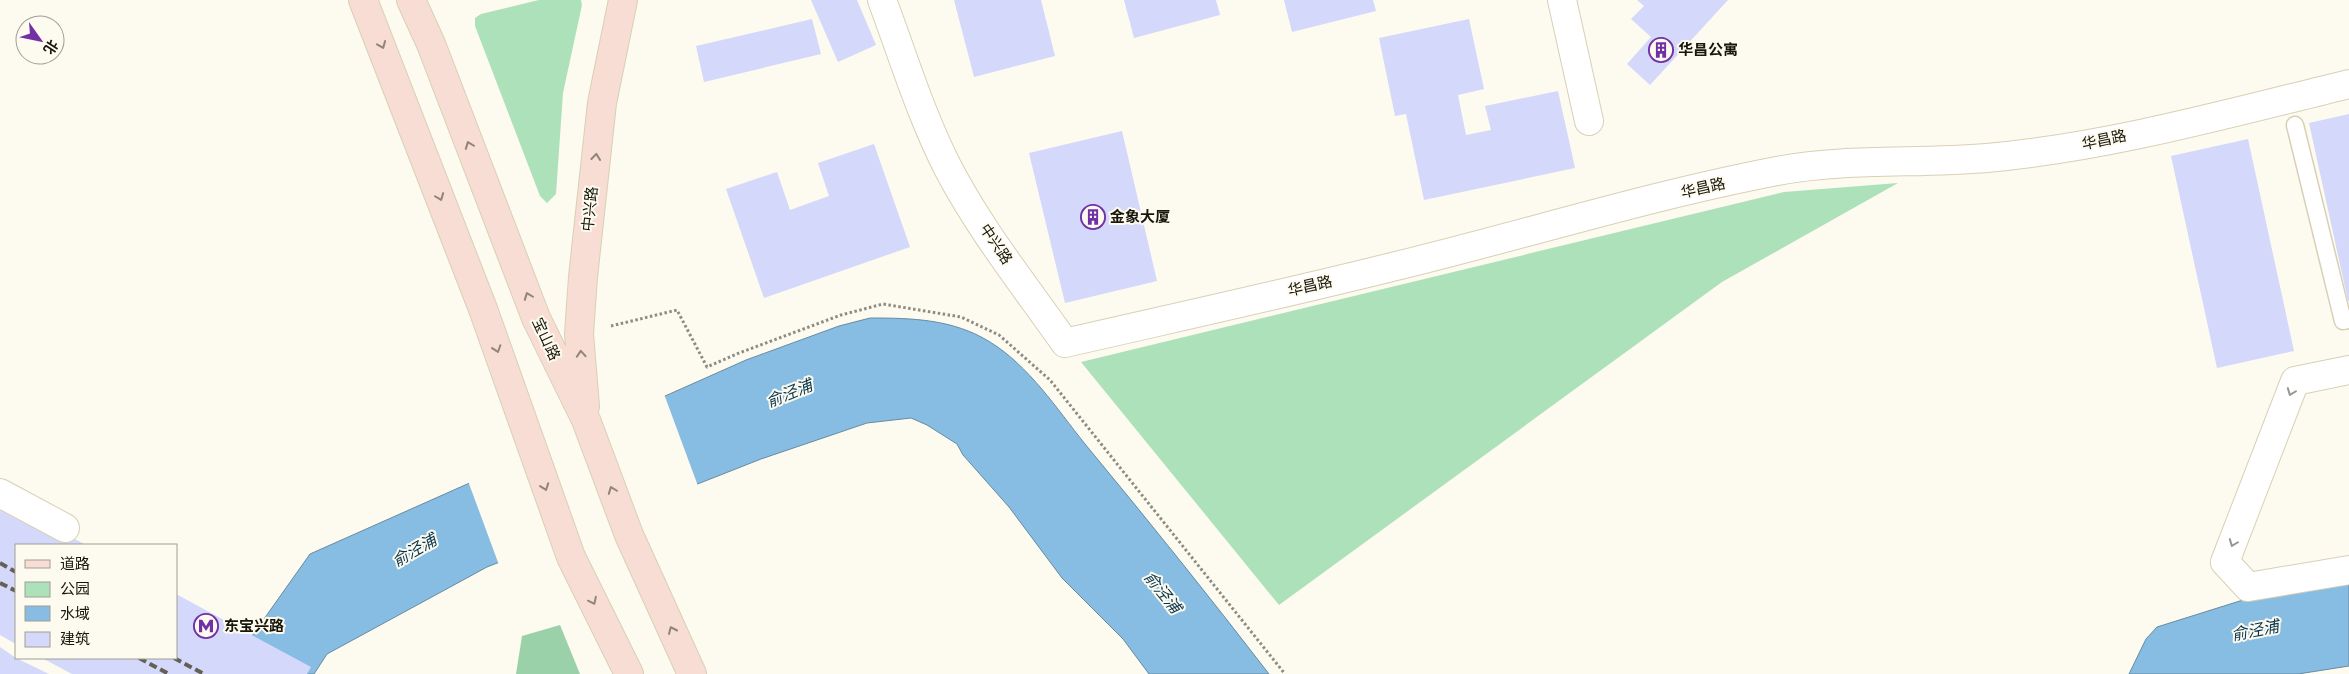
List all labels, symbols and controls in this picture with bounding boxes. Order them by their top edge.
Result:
north arrow [15,15,65,65]
text: 北 [40,36,62,58]
building icon: 华昌公寓 [1648,37,1674,63]
one-way arrow [375,40,386,49]
place label: 华昌公寓 [1678,40,1738,59]
street label: 华昌路 [2080,126,2128,153]
one-way arrow [465,141,475,150]
one-way arrow [590,153,601,161]
street label: 华昌路 [1679,173,1727,202]
street label: 中兴路 [578,186,601,232]
one-way arrow [434,192,444,201]
building icon: 金象大厦 [1080,204,1106,230]
place label: 金象大厦 [1110,207,1170,226]
street label: 中兴路 [976,220,1017,268]
street label: 华昌路 [1286,271,1334,300]
one-way arrow [524,293,534,301]
street label: 宝山路 [528,314,565,363]
one-way arrow [491,344,501,353]
one-way arrow [575,349,586,357]
water label: 俞泾浦 [763,374,818,411]
one-way arrow [2287,387,2297,395]
one-way arrow [539,482,549,491]
one-way arrow [608,486,618,494]
water label: 俞泾浦 [388,528,442,571]
one-way arrow [2228,538,2239,547]
legend [15,544,178,659]
text: 道路 [60,554,90,573]
water label: 俞泾浦 [1140,567,1188,619]
text: 公园 [60,579,90,598]
one-way arrow [586,596,597,605]
text: 水域 [60,604,90,623]
metro station icon: 东宝兴路 [193,613,219,639]
water label: 俞泾浦 [2230,615,2283,644]
place label: 东宝兴路 [224,616,284,635]
one-way arrow [667,626,678,635]
text: 建筑 [60,629,90,648]

